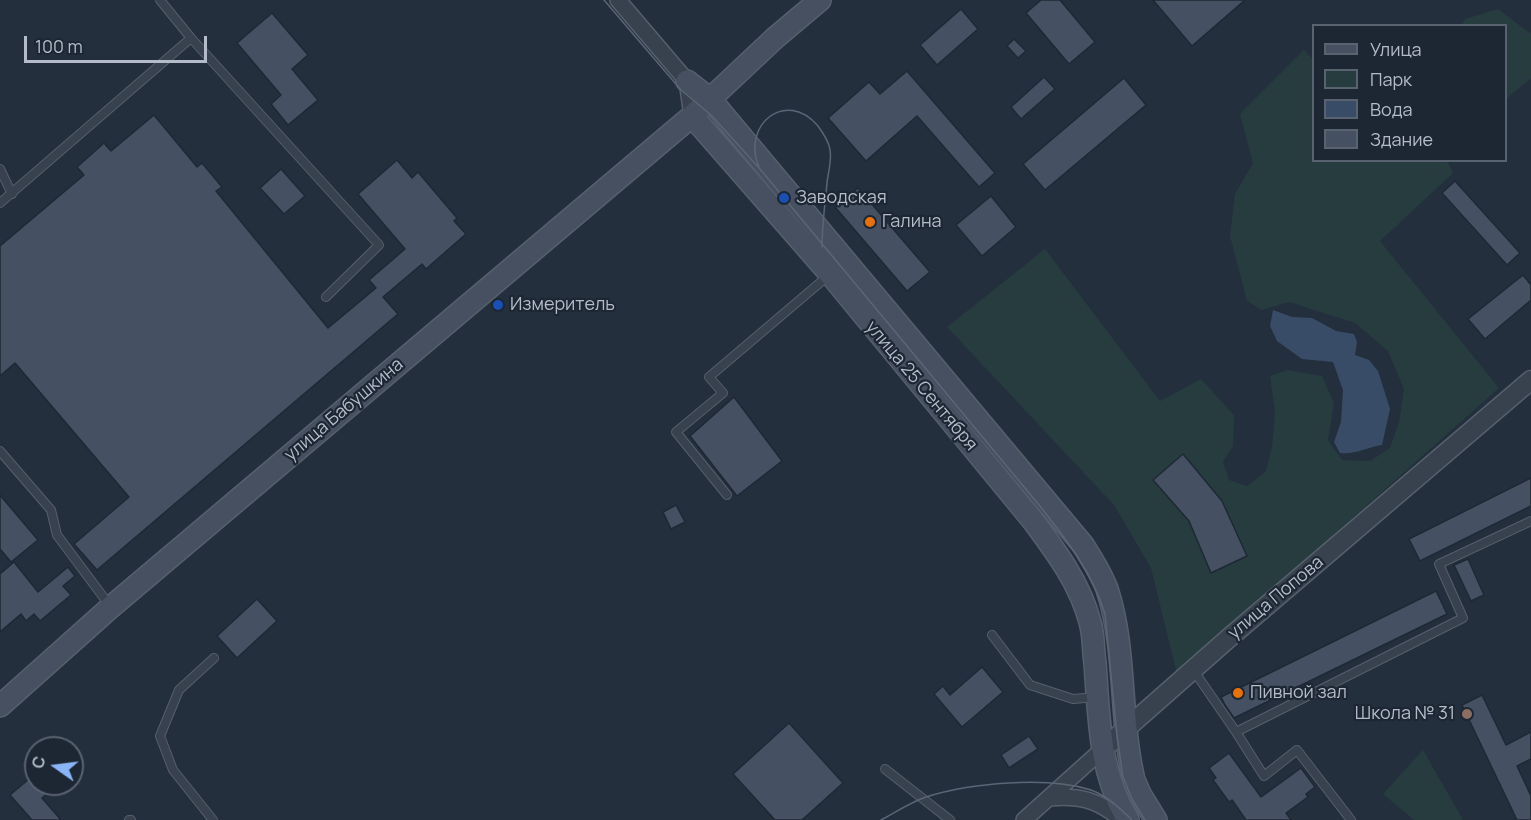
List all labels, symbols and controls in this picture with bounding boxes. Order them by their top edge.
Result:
scale bar [27,24,210,62]
legend [1312,24,1507,162]
text: 100 m [35,34,83,58]
text: Улица [1370,37,1422,61]
text: Парк [1370,67,1412,91]
text: Вода [1370,97,1412,121]
text: Здание [1370,127,1433,151]
place label: Заводская [796,187,887,209]
marker: Заводская [777,191,791,205]
place label: Галина [882,211,942,233]
marker: Галина [863,215,877,229]
place label: Измеритель [510,294,615,316]
marker: Измеритель [491,298,505,312]
street label: улица 25 Сентября [860,317,982,455]
street label: улица Бабушкина [280,354,408,466]
street label: улица Попова [1224,552,1328,644]
place label: Пивной зал [1250,682,1347,704]
marker: Пивной зал [1231,686,1245,700]
place label: Школа № 31 [1355,703,1455,725]
marker: Школа № 31 [1460,707,1474,721]
north arrow [24,736,84,796]
text: С [26,754,51,771]

